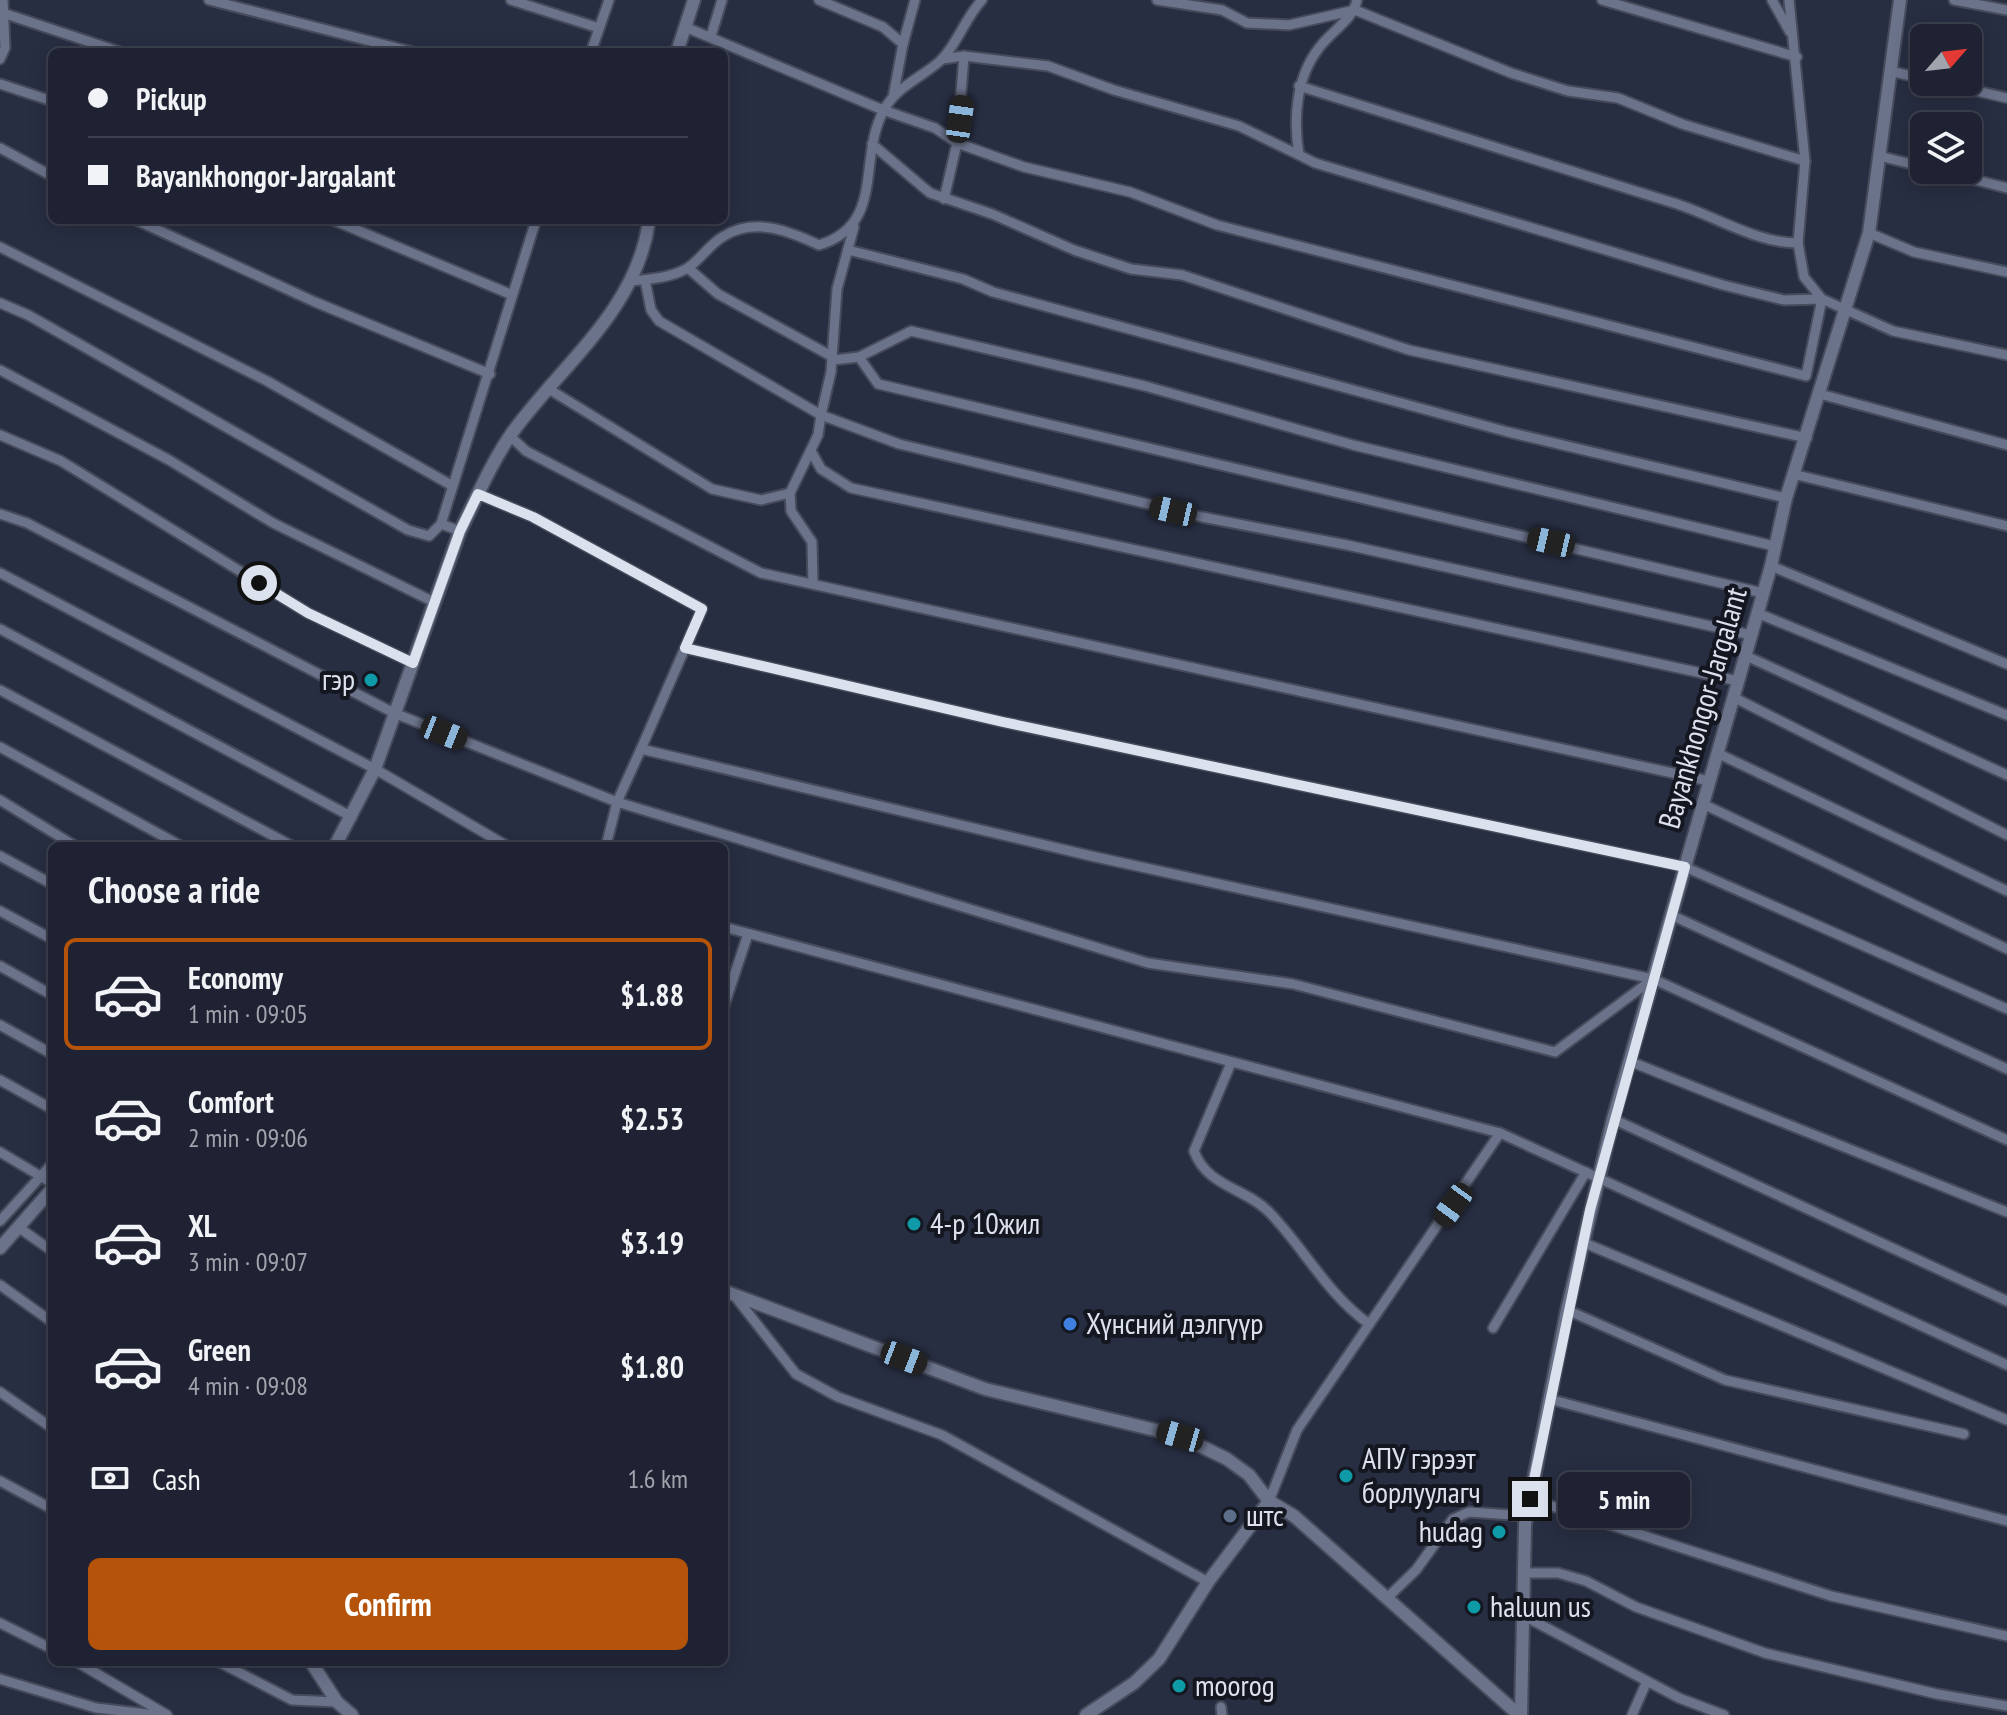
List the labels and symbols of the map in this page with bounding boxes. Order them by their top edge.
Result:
north arrow [1910,24,1982,96]
car [945,94,975,144]
car [1147,494,1199,528]
car [1525,525,1577,559]
route start [241,565,277,601]
street label: Bayankhongor-Jargalant [1648,582,1755,833]
place label: гэр [322,659,355,698]
marker: гэр [362,671,380,689]
car [417,713,471,753]
car [1429,1179,1477,1231]
place label: 4-р 10жил [930,1203,1040,1242]
marker: 4-р 10жил [905,1215,923,1233]
place label: Хүнсний дэлгүүр [1086,1303,1263,1342]
marker: Хүнсний дэлгүүр [1061,1315,1079,1333]
car [877,1338,931,1378]
car [1154,1418,1206,1454]
place label: АПУ гэрээт борлуулагч [1362,1438,1481,1511]
marker: АПУ гэрээт борлуулагч [1337,1467,1355,1485]
callout: 5 min [1558,1471,1690,1527]
route end [1512,1481,1548,1517]
place label: штс [1246,1495,1284,1534]
marker: штс [1221,1507,1239,1525]
place label: hudag [1419,1511,1483,1550]
marker: hudag [1490,1523,1508,1541]
place label: haluun us [1490,1586,1591,1625]
marker: haluun us [1465,1598,1483,1616]
place label: moorog [1195,1665,1275,1704]
marker: moorog [1170,1677,1188,1695]

